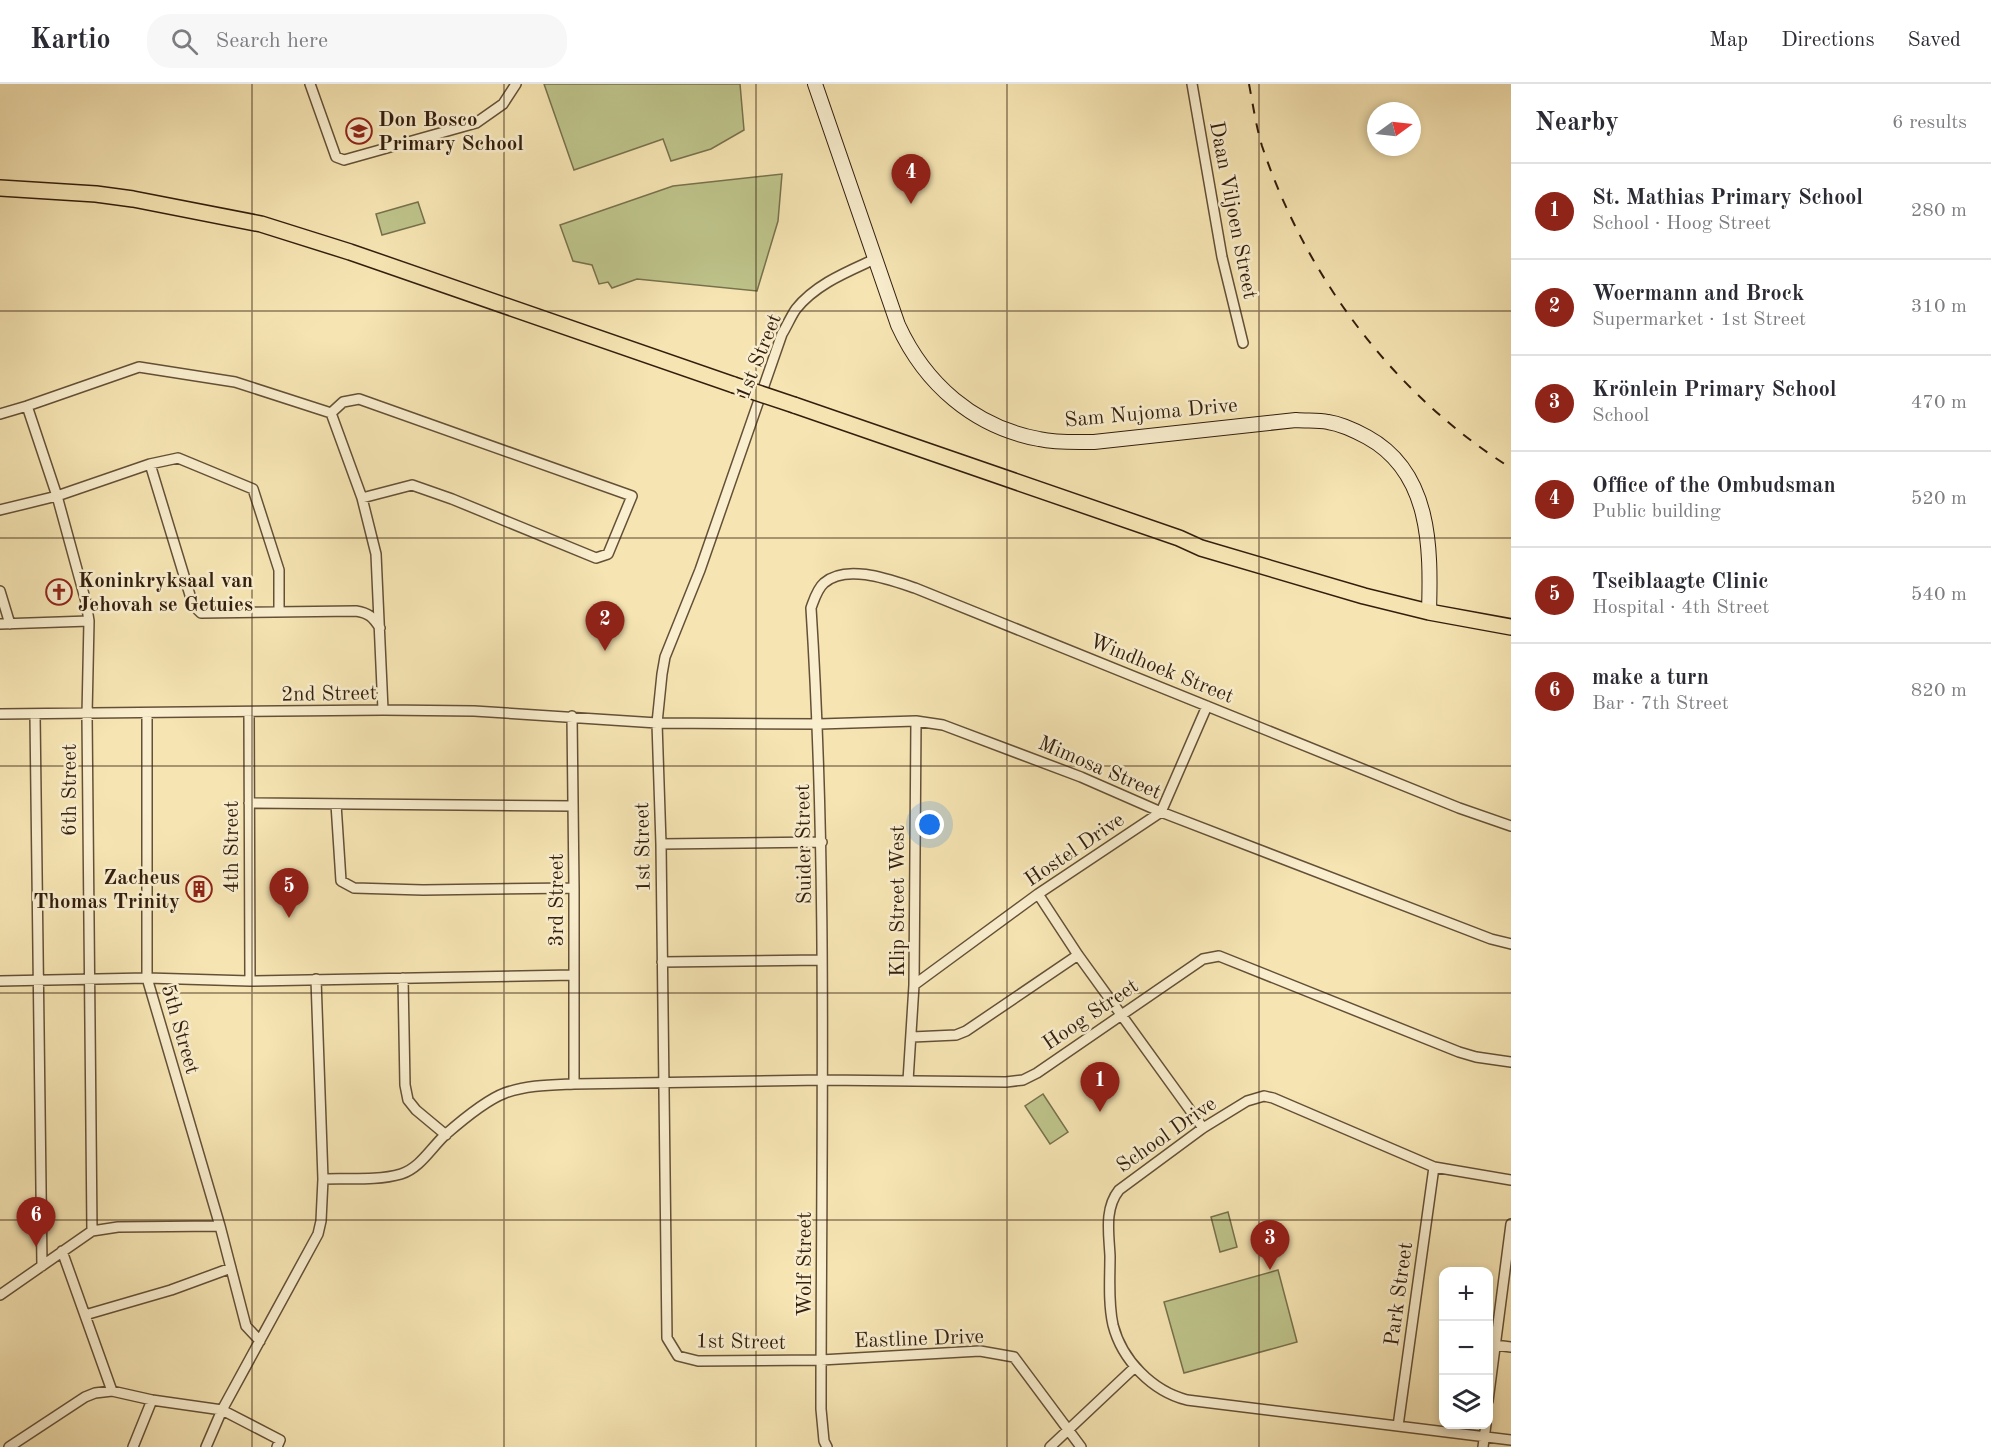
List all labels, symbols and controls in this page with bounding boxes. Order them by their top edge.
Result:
search box [147,14,567,68]
icon: search [168,25,201,58]
text: Kartio [30,27,111,55]
text: Search here [216,30,328,52]
text: Map [1709,30,1748,51]
text: Directions [1781,30,1875,51]
text: Saved [1908,30,1961,51]
north arrow [1367,102,1421,156]
place label: Don Bosco Primary School [378,110,524,155]
text: Nearby [1535,110,1619,136]
text: 6 results [1892,113,1967,133]
school or university icon: Don Bosco Primary School [344,116,374,146]
street label: Daan Viljoen Street [1205,120,1260,301]
pin: 4 [892,154,930,204]
text: St. Mathias Primary School [1592,187,1863,209]
text: 1 [1549,201,1560,221]
text: 280 m [1911,201,1967,221]
text: School · Hoog Street [1592,214,1771,234]
text: Woermann and Brock [1592,283,1804,305]
text: 2 [1549,297,1560,317]
text: 310 m [1911,297,1967,317]
text: Supermarket · 1st Street [1592,310,1806,330]
street label: 1st Street [733,311,786,402]
text: Krönlein Primary School [1592,379,1837,401]
text: 3 [1549,393,1560,413]
text: 470 m [1911,393,1967,413]
street label: Sam Nujoma Drive [1064,395,1239,432]
text: School [1592,406,1649,426]
text: Office of the Ombudsman [1592,475,1836,497]
text: 4 [1549,489,1560,509]
text: 520 m [1911,489,1967,509]
text: Public building [1592,502,1721,522]
place label: Koninkryksaal van Jehovah se Getuies [78,571,253,616]
text: Tseiblaagte Clinic [1592,571,1768,593]
church icon: Koninkryksaal van Jehovah se Getuies [44,577,74,607]
text: 5 [1549,585,1560,605]
text: 540 m [1911,585,1967,605]
text: Hospital · 4th Street [1592,598,1769,618]
pin: 2 [586,602,624,651]
street label: Windhoek Street [1086,631,1237,708]
text: make a turn [1592,667,1709,689]
text: 6 [1549,681,1560,701]
text: 820 m [1911,681,1967,701]
street label: 2nd Street [281,683,377,706]
text: Bar · 7th Street [1592,694,1729,714]
street label: Mimosa Street [1035,733,1164,804]
street label: 6th Street [60,744,81,836]
street label: Suider Street [793,783,816,904]
street label: 4th Street [222,801,243,893]
street label: 1st Street [632,802,655,892]
street label: Hostel Drive [1021,809,1128,891]
your location [915,810,944,839]
street label: Klip Street West [888,825,909,977]
street label: 3rd Street [547,853,568,947]
place label: Zacheus Thomas Trinity [33,868,180,913]
pin: 5 [270,868,308,918]
building icon: Zacheus Thomas Trinity [184,874,214,904]
street label: Hoog Street [1039,976,1142,1055]
street label: 5th Street [157,982,202,1077]
pin: 1 [1080,1062,1120,1112]
street label: School Drive [1113,1093,1221,1177]
pin: 6 [16,1198,56,1247]
street label: Wolf Street [795,1212,816,1316]
pin: 3 [1250,1220,1290,1270]
street label: Park Street [1382,1241,1417,1348]
map controls [1439,1267,1493,1429]
button: + [1439,1267,1493,1321]
button: − [1439,1321,1493,1375]
street label: Eastline Drive [854,1327,984,1352]
street label: 1st Street [696,1331,786,1354]
button: layers [1439,1375,1493,1429]

